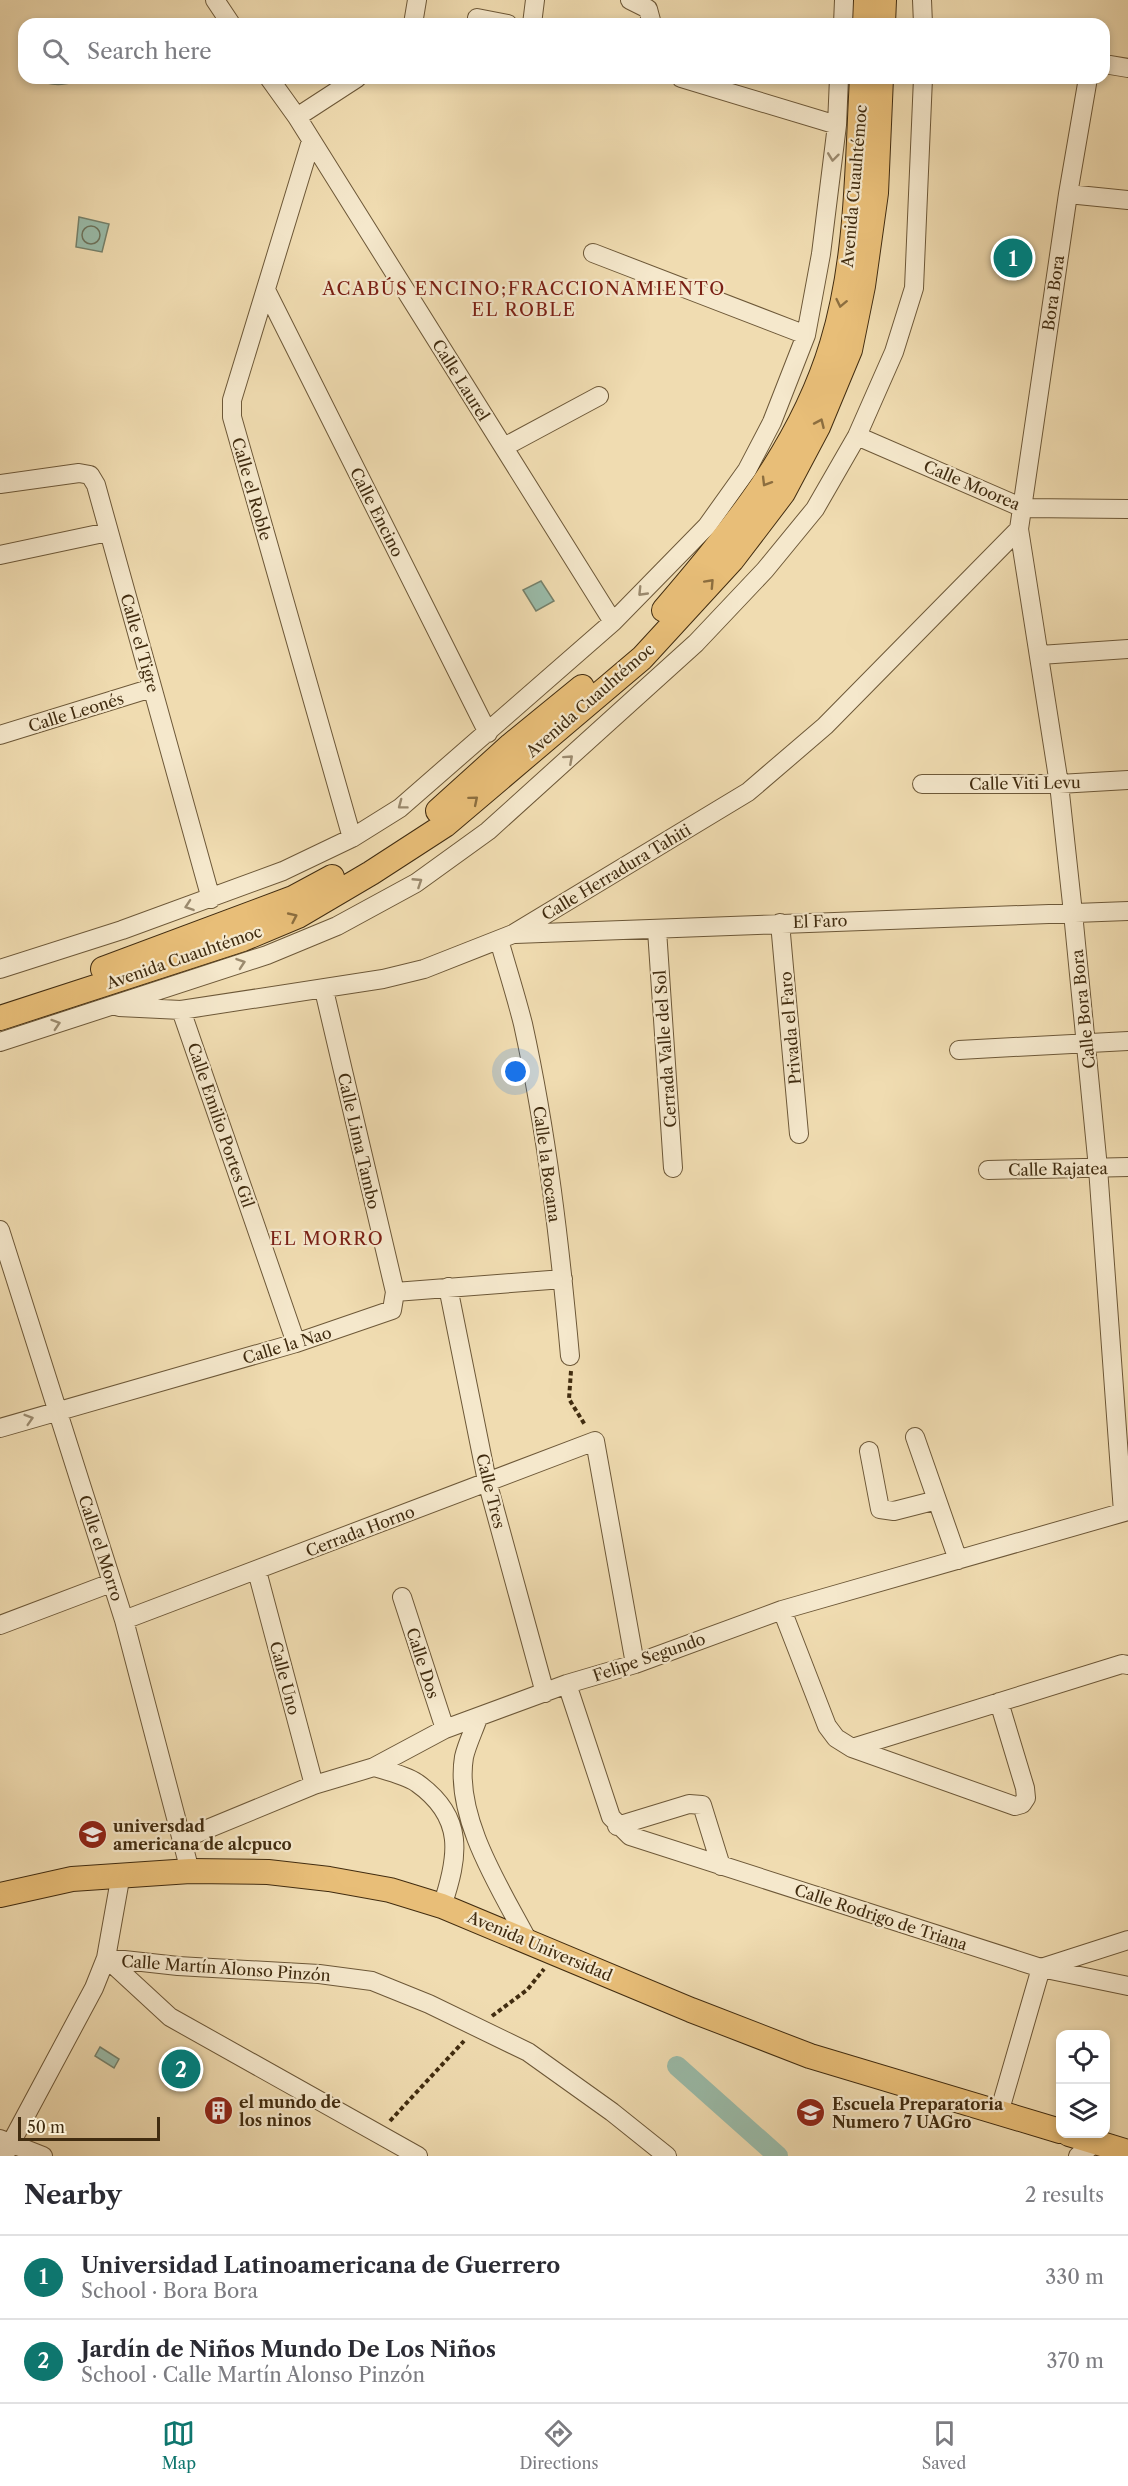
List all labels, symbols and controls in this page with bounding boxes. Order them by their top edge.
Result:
search box [18,18,1110,84]
icon: search [39,35,72,68]
text: Search here [87,38,212,65]
street label: Avenida Cuauhtémoc [837,104,871,269]
one-way arrow [827,153,839,162]
pin: 1 [994,236,1032,280]
street label: Bora Bora [1038,253,1068,332]
district label: ACABÚS ENCINO;FRACCIONAMIENTO EL ROBLE [321,277,726,321]
one-way arrow [835,298,848,308]
street label: Calle Laurel [428,335,494,425]
one-way arrow [812,418,824,429]
street label: Calle el Roble [228,435,276,543]
street label: Calle Moorea [921,456,1024,515]
street label: Calle Encino [346,464,408,560]
one-way arrow [761,476,773,486]
one-way arrow [703,580,714,591]
one-way arrow [638,585,649,596]
street label: Calle el Tigre [116,591,164,695]
street label: Avenida Cuauhtémoc [521,639,658,762]
street label: Calle Leonés [26,688,126,736]
one-way arrow [562,755,573,766]
street label: Calle Viti Levu [969,772,1081,794]
one-way arrow [467,796,478,807]
one-way arrow [398,798,409,809]
street label: Calle Herradura Tahiti [538,820,694,924]
one-way arrow [411,878,422,889]
one-way arrow [184,899,195,912]
street label: El Faro [792,910,848,932]
one-way arrow [287,913,298,925]
street label: Avenida Cuauhtémoc [103,921,265,993]
street label: Calle Bora Bora [1067,948,1099,1070]
one-way arrow [235,958,246,971]
street label: Cerrada Valle del Sol [650,969,680,1128]
street label: Privada el Faro [775,970,805,1085]
one-way arrow [50,1019,61,1031]
street label: Calle Emilio Portes Gil [183,1040,259,1210]
your location [501,1057,530,1086]
street label: Calle Lima Tambo [334,1071,384,1211]
street label: Calle la Bocana [529,1105,565,1224]
street label: Calle Rajatea [1008,1158,1109,1180]
district label: EL MORRO [270,1228,384,1250]
street label: Calle la Nao [240,1322,334,1368]
one-way arrow [23,1414,34,1426]
street label: Calle Tres [472,1451,510,1531]
street label: Calle el Morro [74,1493,128,1604]
street label: Cerrada Horno [303,1501,417,1561]
street label: Calle Dos [402,1625,444,1701]
street label: Felipe Segundo [590,1628,708,1686]
street label: Calle Uno [266,1639,304,1717]
place label: universdad americana de alcpuco [113,1816,292,1854]
school or university icon: universdad americana de alcpuco [76,1819,108,1851]
street label: Calle Rodrigo de Triana [792,1880,971,1955]
street label: Avenida Universidad [464,1906,616,1986]
street label: Calle Martín Alonso Pinzón [121,1951,331,1985]
map controls [1056,2030,1110,2138]
button: locate [1056,2030,1110,2084]
pin: 2 [162,2046,201,2092]
button: layers [1056,2084,1110,2138]
place label: el mundo de los ninos [239,2092,341,2130]
place label: Escuela Preparatoria Numero 7 UAGro [832,2094,1004,2132]
building icon: el mundo de los ninos [202,2095,234,2127]
school or university icon: Escuela Preparatoria Numero 7 UAGro [795,2097,827,2129]
scale bar [18,2114,160,2142]
text: 50 m [27,2117,65,2137]
text: Nearby [24,2179,122,2211]
text: 2 results [1025,2183,1104,2207]
text: Universidad Latinoamericana de Guerrero [81,2252,560,2279]
text: 1 [39,2265,48,2289]
text: 330 m [1045,2265,1104,2289]
text: School · Bora Bora [81,2279,258,2303]
text: Jardín de Niños Mundo De Los Niños [81,2336,496,2363]
text: 2 [38,2349,49,2373]
text: 370 m [1047,2349,1104,2373]
text: School · Calle Martín Alonso Pinzón [81,2363,425,2387]
tab: Map [162,2417,196,2473]
tab: Directions [519,2417,598,2473]
tab: Saved [922,2417,966,2473]

